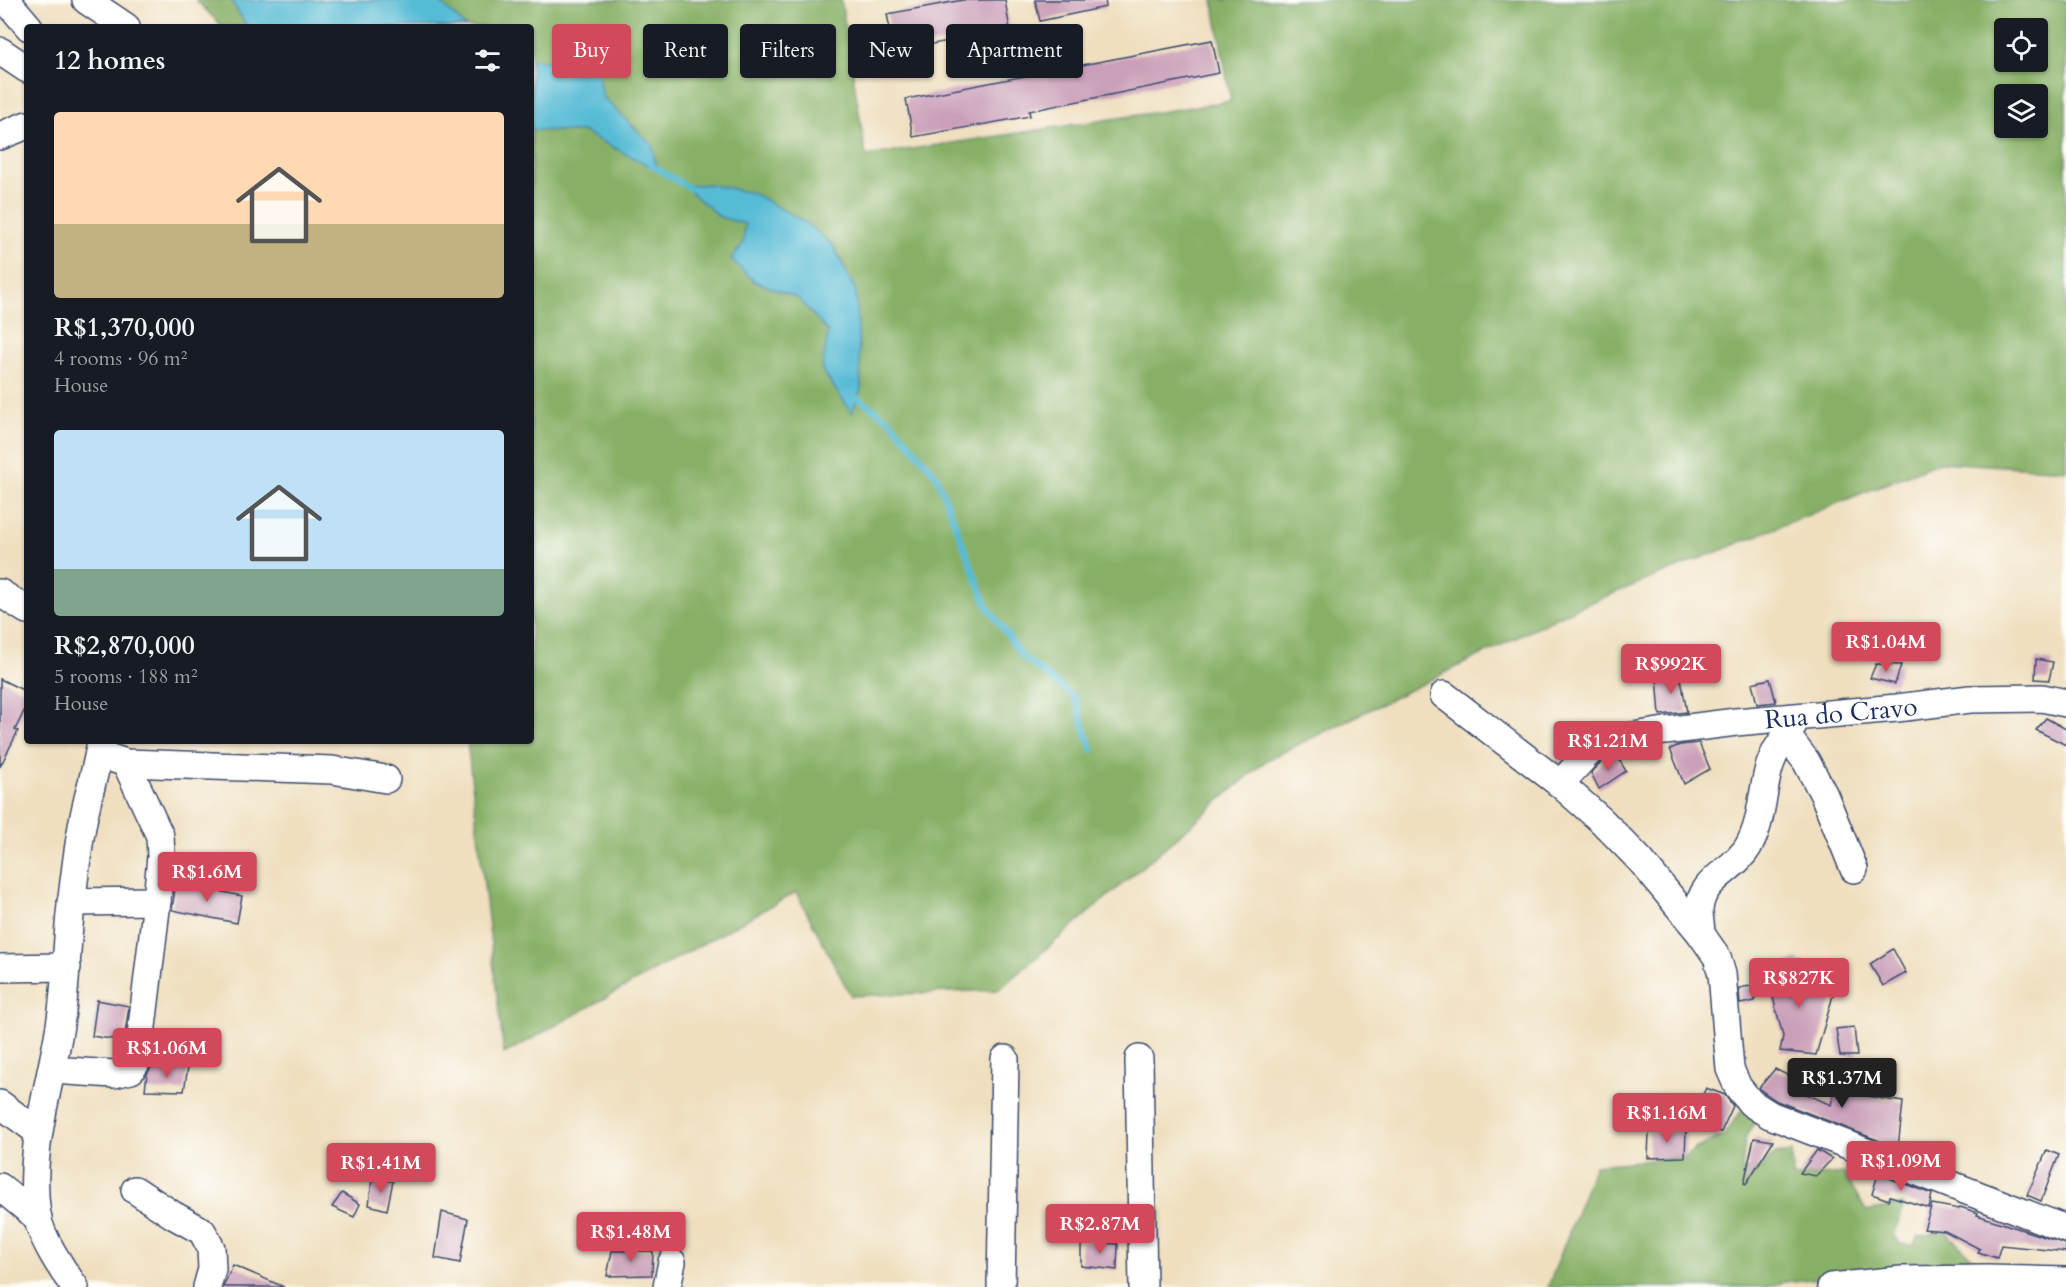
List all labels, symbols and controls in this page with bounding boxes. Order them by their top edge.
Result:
map controls [1994,18,2048,138]
button: locate [1994,18,2048,72]
chip: Buy [552,24,631,78]
chip: Rent [643,24,728,78]
chip: Filters [740,24,836,78]
chip: New [848,24,934,78]
chip: Apartment [946,24,1083,78]
text: 12 homes [54,43,165,78]
icon: filters [471,44,504,77]
button: layers [1994,84,2048,138]
icon: home [225,151,333,259]
text: R$1,370,000 [54,310,195,345]
text: 4 rooms · 96 m² [54,345,187,372]
text: House [54,372,108,399]
icon: home [225,469,333,577]
pin: R$1.04M [1831,622,1941,673]
text: R$2,870,000 [54,628,195,663]
text: R$1.04M [1846,628,1926,655]
pin: R$992K [1622,644,1720,695]
text: R$992K [1635,650,1707,677]
text: 5 rooms · 188 m² [54,663,198,690]
street label: Rua do Cravo [1763,688,1919,737]
text: House [54,690,108,717]
pin: R$1.21M [1553,721,1663,772]
text: R$1.21M [1568,727,1648,754]
pin: R$1.6M [158,852,256,903]
text: R$1.6M [172,858,242,885]
pin: R$827K [1750,958,1848,1009]
text: R$827K [1763,964,1835,991]
pin: R$1.06M [112,1028,222,1079]
text: R$1.06M [127,1034,207,1061]
pin: R$1.37M [1787,1058,1897,1109]
text: R$1.37M [1802,1064,1882,1091]
pin: R$1.16M [1612,1093,1722,1144]
text: R$1.16M [1627,1099,1707,1126]
pin: R$1.09M [1846,1141,1956,1192]
pin: R$1.41M [326,1143,436,1194]
text: R$1.09M [1861,1147,1941,1174]
text: R$1.41M [341,1149,421,1176]
pin: R$2.87M [1045,1204,1155,1255]
text: R$2.87M [1060,1210,1140,1237]
pin: R$1.48M [576,1212,686,1263]
text: R$1.48M [591,1218,671,1245]

